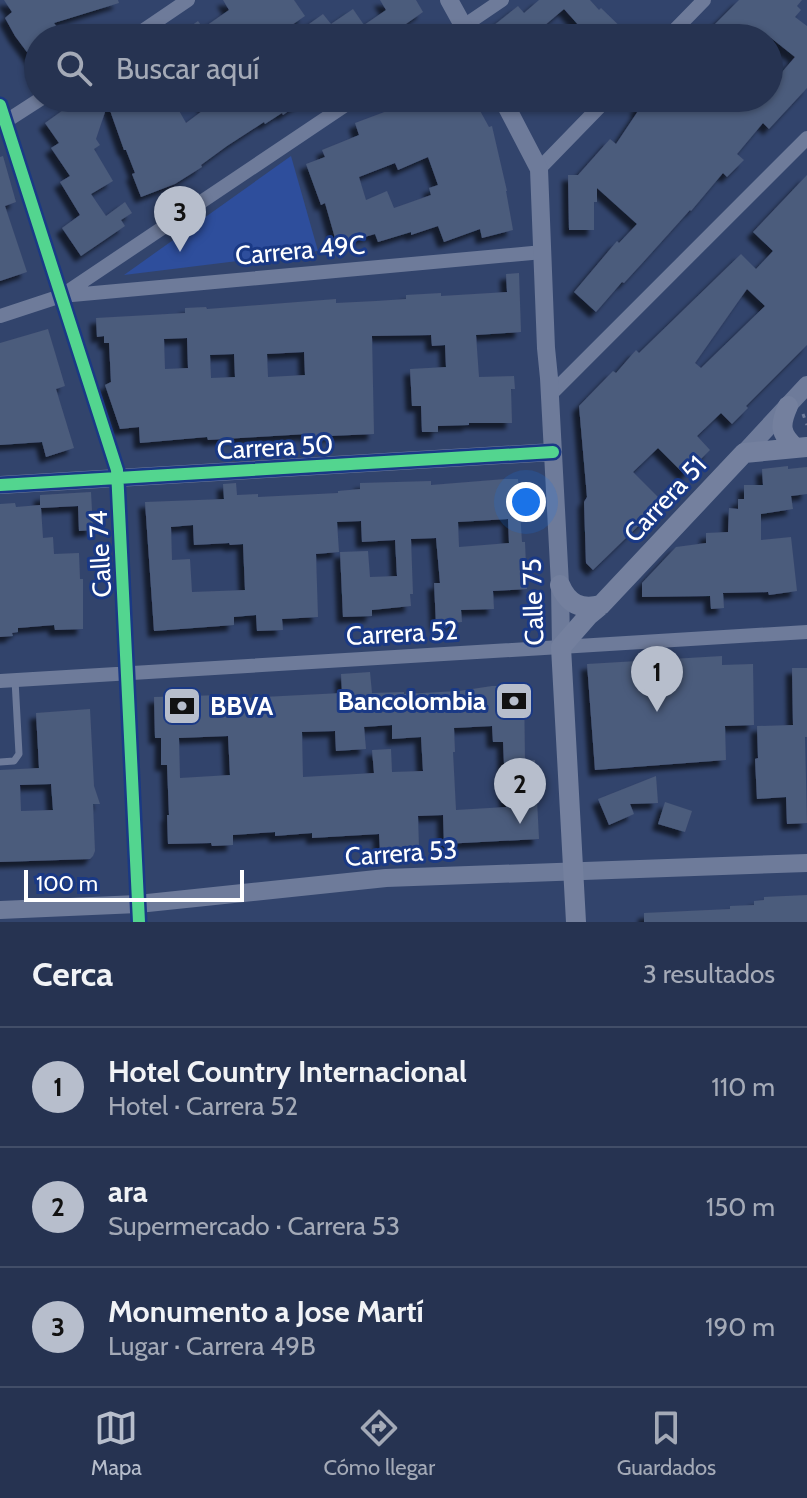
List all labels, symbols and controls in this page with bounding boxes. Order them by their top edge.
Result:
search box [24,24,783,112]
icon: search [52,46,96,90]
text: Buscar aquí [116,50,259,87]
pin: 3 [154,186,206,252]
street label: Carrera 49C [234,228,366,272]
street label: Carrera 50 [216,428,334,466]
street label: Carrera 51 [617,449,713,549]
your location [506,482,546,522]
street label: Calle 74 [82,510,118,598]
street label: Calle 75 [515,558,551,646]
street label: Carrera 52 [345,614,459,652]
pin: 1 [631,646,683,712]
bank icon: Bancolombia [493,680,535,722]
bank icon: BBVA [161,685,203,727]
place label: Bancolombia [338,685,486,717]
place label: BBVA [210,690,274,722]
pin: 2 [494,758,546,824]
street label: Carrera 53 [344,833,458,873]
scale bar [24,866,244,902]
text: 100 m [36,870,98,897]
text: Cerca [32,953,113,995]
text: 3 resultados [643,958,775,990]
text: Hotel Country Internacional [108,1053,467,1090]
text: 1 [53,1071,63,1103]
text: 110 m [711,1071,775,1103]
text: Hotel · Carrera 52 [108,1090,298,1122]
text: ara [108,1173,148,1210]
text: 2 [51,1191,65,1223]
text: 150 m [706,1191,775,1223]
text: Supermercado · Carrera 53 [108,1210,400,1242]
text: Monumento a Jose Martí [108,1293,424,1330]
text: 3 [51,1311,65,1343]
text: 190 m [705,1311,775,1343]
text: Lugar · Carrera 49B [108,1330,316,1362]
tab: Mapa [91,1406,142,1481]
tab: Cómo llegar [323,1406,435,1481]
tab: Guardados [617,1406,716,1481]

